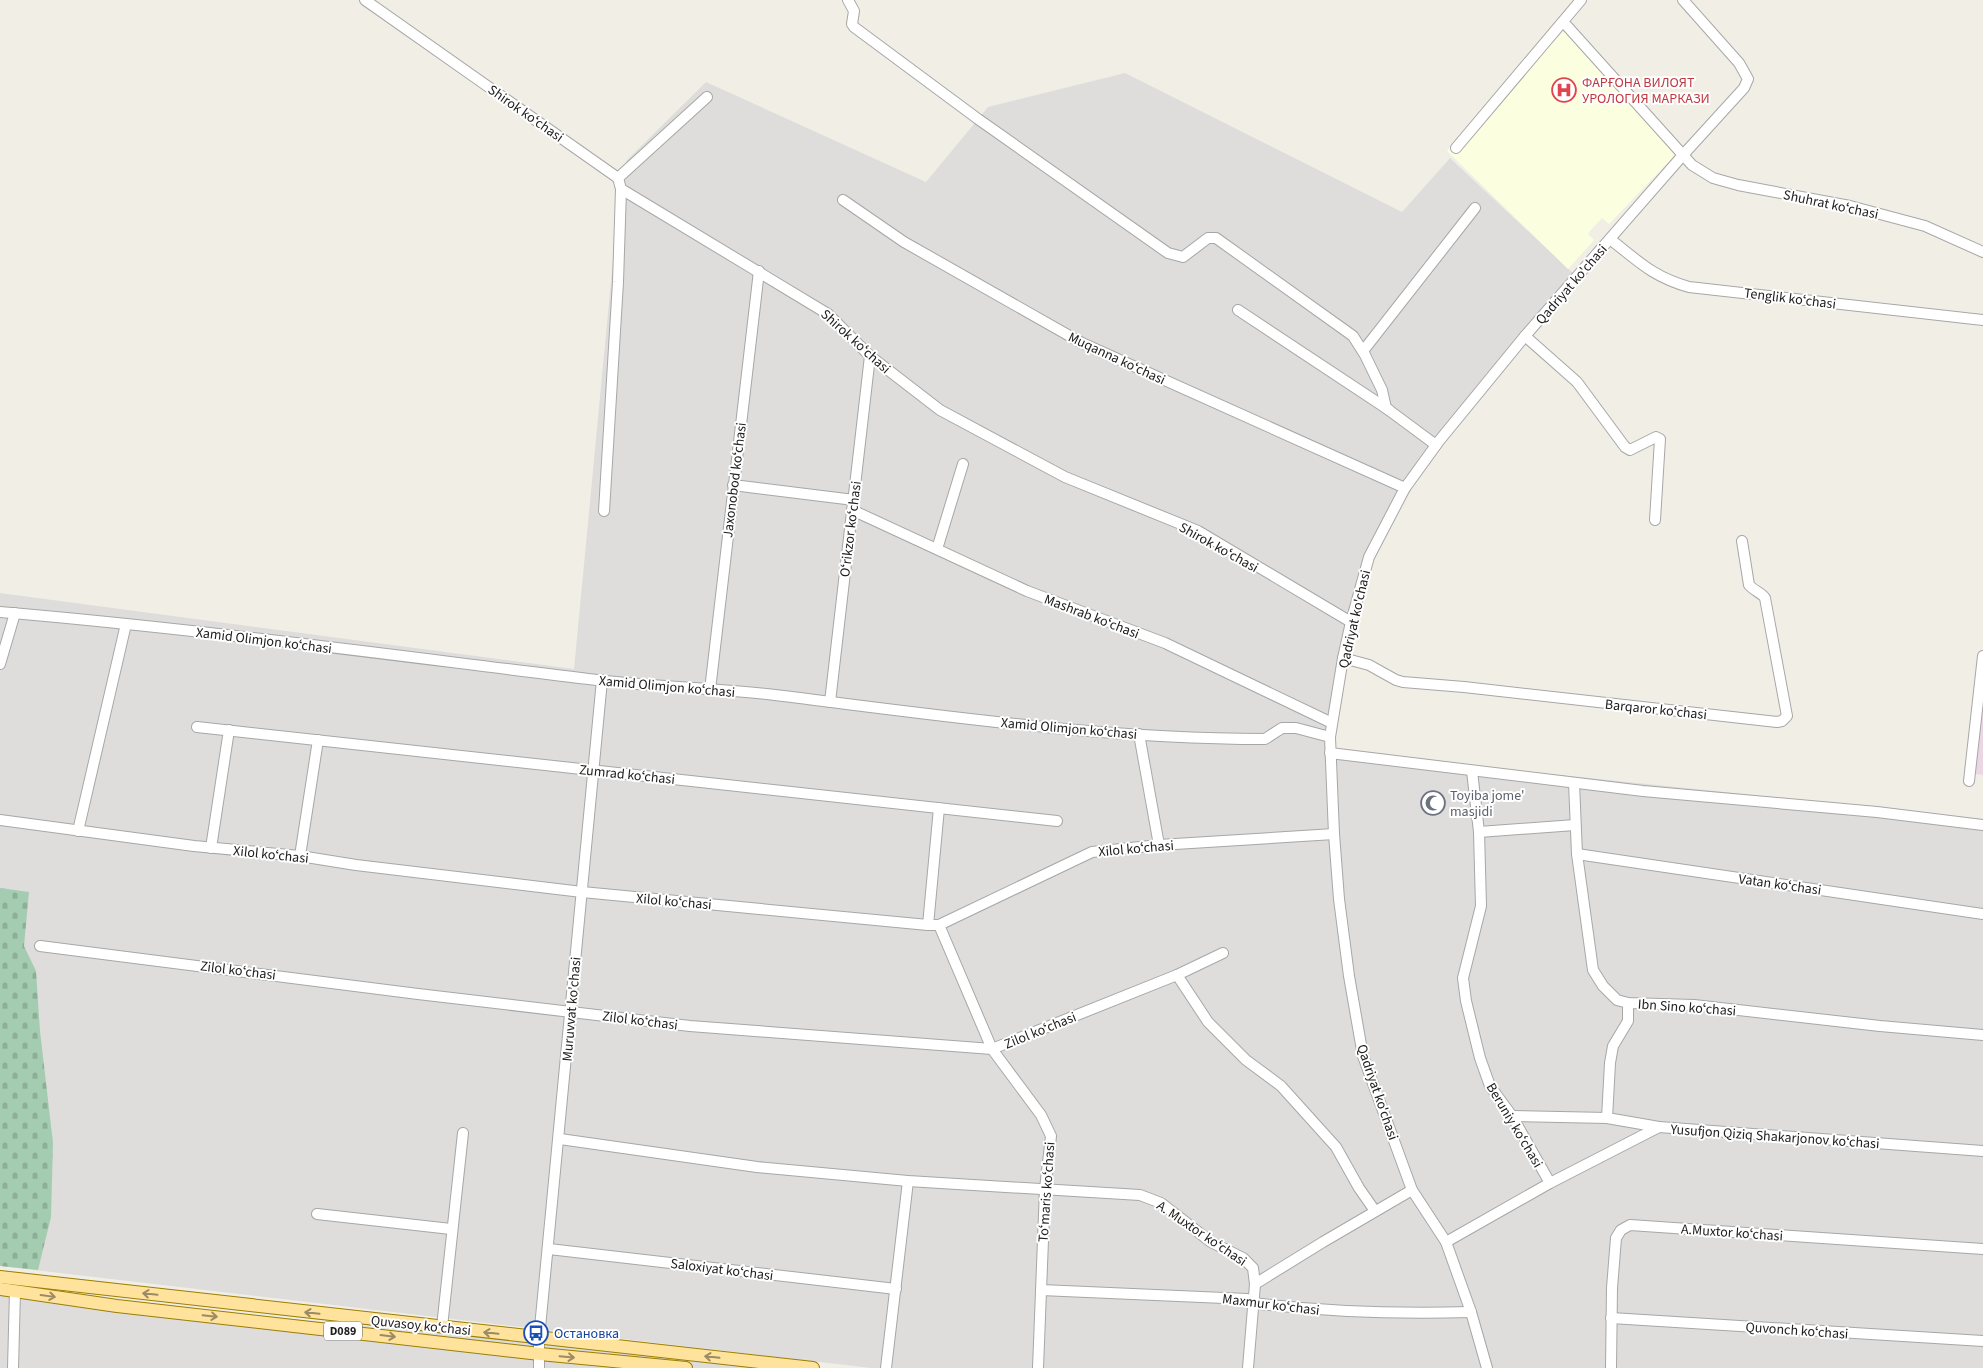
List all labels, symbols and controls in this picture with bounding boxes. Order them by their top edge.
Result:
place label: ФАРҒОНА ВИЛОЯТ УРОЛОГИЯ МАРКАЗИ [1582,73,1710,109]
hospital icon: ФАРҒОНА ВИЛОЯТ УРОЛОГИЯ МАРКАЗИ [1551,77,1577,103]
street label: Shirok koʻchasi [484,80,567,147]
street label: Shuhrat koʻchasi [1781,185,1880,225]
street label: Qadriyat ko'chasi [1531,240,1612,329]
street label: Tenglik koʻchasi [1743,283,1837,315]
street label: Shirok koʻchasi [816,305,895,379]
street label: Muqanna koʻchasi [1065,328,1169,390]
street label: Jaxonobod koʻchasi [718,421,752,539]
street label: Oʻrikzor koʻchasi [835,480,867,578]
street label: Shirok koʻchasi [1175,518,1262,578]
street label: Qadriyat ko'chasi [1334,568,1376,670]
street label: Mashrab koʻchasi [1041,590,1142,644]
street label: Xamid Olimjon koʻchasi [195,623,333,659]
street label: Xamid Olimjon koʻchasi [598,671,736,703]
street label: Barqaror koʻchasi [1604,695,1708,725]
street label: Xamid Olimjon koʻchasi [1000,713,1138,745]
street label: Zumrad koʻchasi [578,760,676,790]
place label: Toyiba jome' masjidi [1450,786,1525,822]
mosque icon: Toyiba jome' masjidi [1420,790,1446,816]
street label: Xilol koʻchasi [1097,836,1175,862]
street label: Xilol koʻchasi [232,841,310,869]
street label: Vatan koʻchasi [1737,869,1822,901]
street label: Xilol koʻchasi [635,889,713,915]
street label: Zilol koʻchasi [199,956,277,986]
street label: Muruvvat ko'chasi [557,956,587,1062]
street label: Ibn Sino koʻchasi [1637,995,1737,1021]
street label: Zilol koʻchasi [601,1006,679,1036]
street label: Zilol koʻchasi [1001,1007,1079,1054]
street label: Qadriyat ko'chasi [1351,1042,1403,1143]
street label: Beruniy koʻchasi [1481,1079,1547,1172]
street label: Yusufjon Qiziq Shakarjonov koʻchasi [1669,1120,1880,1154]
street label: Toʻmaris koʻchasi [1034,1141,1060,1243]
street label: A. Muxtor koʻchasi [1152,1196,1251,1271]
street label: A.Muxtor koʻchasi [1680,1219,1784,1247]
street label: Saloxiyat koʻchasi [669,1254,774,1286]
one-way arrow [143,1289,159,1299]
street label: Maxmur koʻchasi [1221,1289,1321,1321]
one-way arrow [40,1291,56,1301]
one-way arrow [304,1308,320,1318]
one-way arrow [201,1311,217,1321]
street label: Quvasoy koʻchasi [370,1311,472,1341]
street label: Quvonch koʻchasi [1745,1317,1849,1345]
bus stop icon: Остановка [523,1320,549,1346]
road number: D089 [324,1322,362,1340]
place label: Остановка [554,1324,619,1344]
one-way arrow [483,1328,499,1337]
one-way arrow [380,1331,396,1341]
one-way arrow [559,1352,575,1362]
one-way arrow [705,1352,721,1362]

